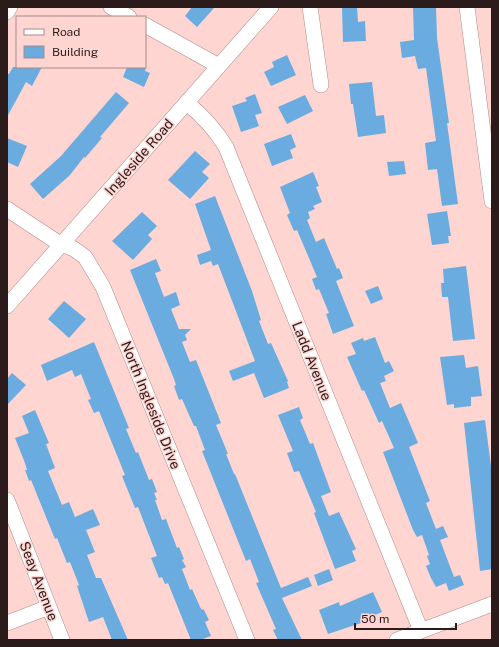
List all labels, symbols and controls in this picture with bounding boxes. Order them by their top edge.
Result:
legend [16,16,146,68]
text: Road [52,25,80,39]
text: Building [52,45,98,59]
street label: Ingleside Road [102,116,176,198]
street label: Ladd Avenue [289,319,335,403]
street label: North Ingleside Drive [118,339,184,471]
street label: Seay Avenue [17,539,61,623]
scale bar [355,605,456,631]
text: 50 m [361,612,389,626]

